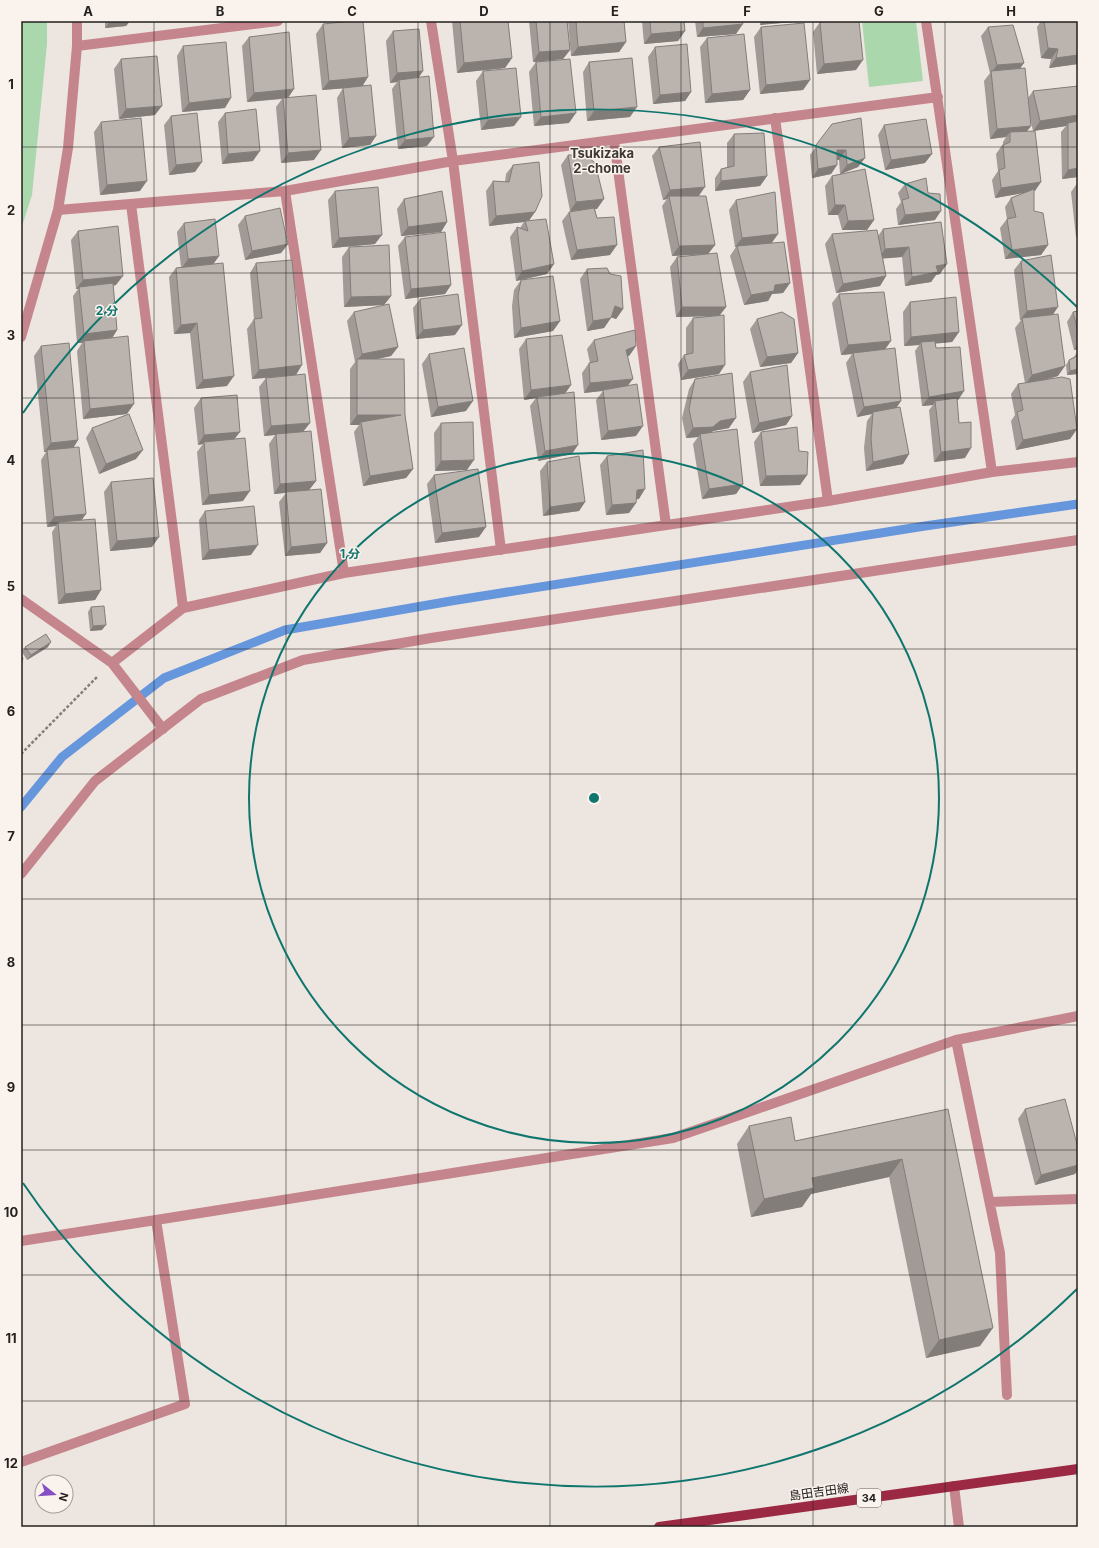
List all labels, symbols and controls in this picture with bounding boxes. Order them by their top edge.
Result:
text: A [83,3,93,19]
text: B [216,3,225,19]
text: C [347,3,357,19]
text: D [479,3,489,19]
text: E [611,3,619,19]
text: F [743,3,751,19]
text: G [874,3,884,19]
text: H [1006,3,1016,19]
text: 1 [8,76,14,92]
district label: Tsukizaka 2-chome [570,145,634,176]
text: 2 [7,202,15,218]
text: 2 分 [96,303,118,318]
text: 3 [7,327,15,343]
text: 4 [7,452,16,468]
text: 1 分 [340,546,360,561]
text: 5 [7,578,15,594]
text: 6 [7,703,15,719]
centre of rings [587,791,601,805]
text: 7 [7,828,15,844]
text: 8 [7,954,15,970]
text: 9 [7,1079,15,1095]
text: 10 [4,1204,18,1220]
text: 11 [5,1330,17,1346]
text: 12 [4,1455,18,1471]
north arrow [34,1474,74,1514]
street label: 島田吉田線 [788,1480,850,1503]
road number: 34 [857,1489,881,1507]
text: N [56,1491,71,1503]

